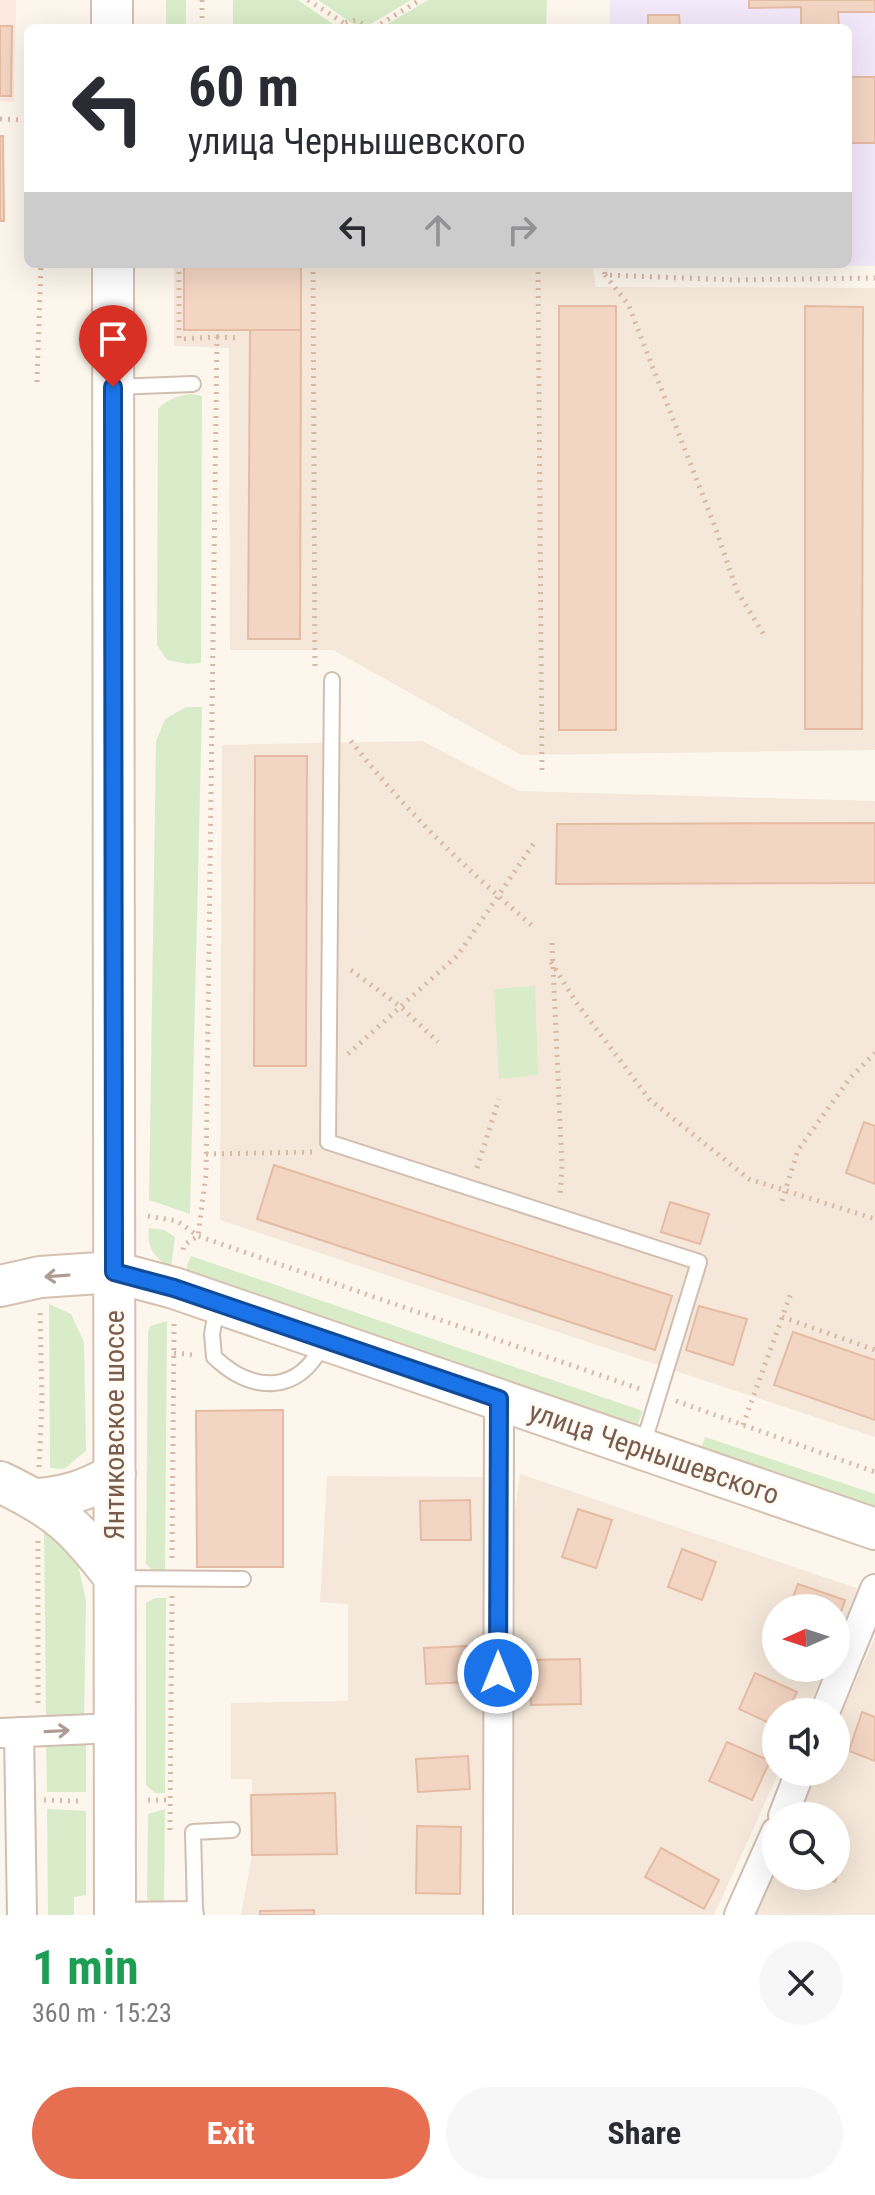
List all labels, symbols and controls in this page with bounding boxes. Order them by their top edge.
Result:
text: 60 m [188,54,299,120]
icon: left [56,56,160,160]
text: улица Чернышевского [188,121,525,163]
icon: left [332,208,376,252]
icon: ahead [416,208,460,252]
icon: right [500,208,544,252]
pin [79,305,147,387]
icon: arrive [91,317,135,361]
one-way arrow [44,1269,71,1284]
street label: Янтиковское шоссе [98,1310,131,1540]
street label: улица Чернышевского [525,1395,783,1511]
north arrow [762,1594,850,1682]
map controls [762,1594,850,1890]
position arrow [456,1631,540,1715]
button: sound [762,1698,850,1786]
one-way arrow [43,1723,70,1738]
button: search [762,1802,850,1890]
text: 1 min [32,1939,139,1996]
button: close [759,1941,843,2025]
text: 360 m · 15:23 [32,1998,172,2028]
button: Exit [32,2087,430,2179]
button: Share [446,2087,843,2179]

